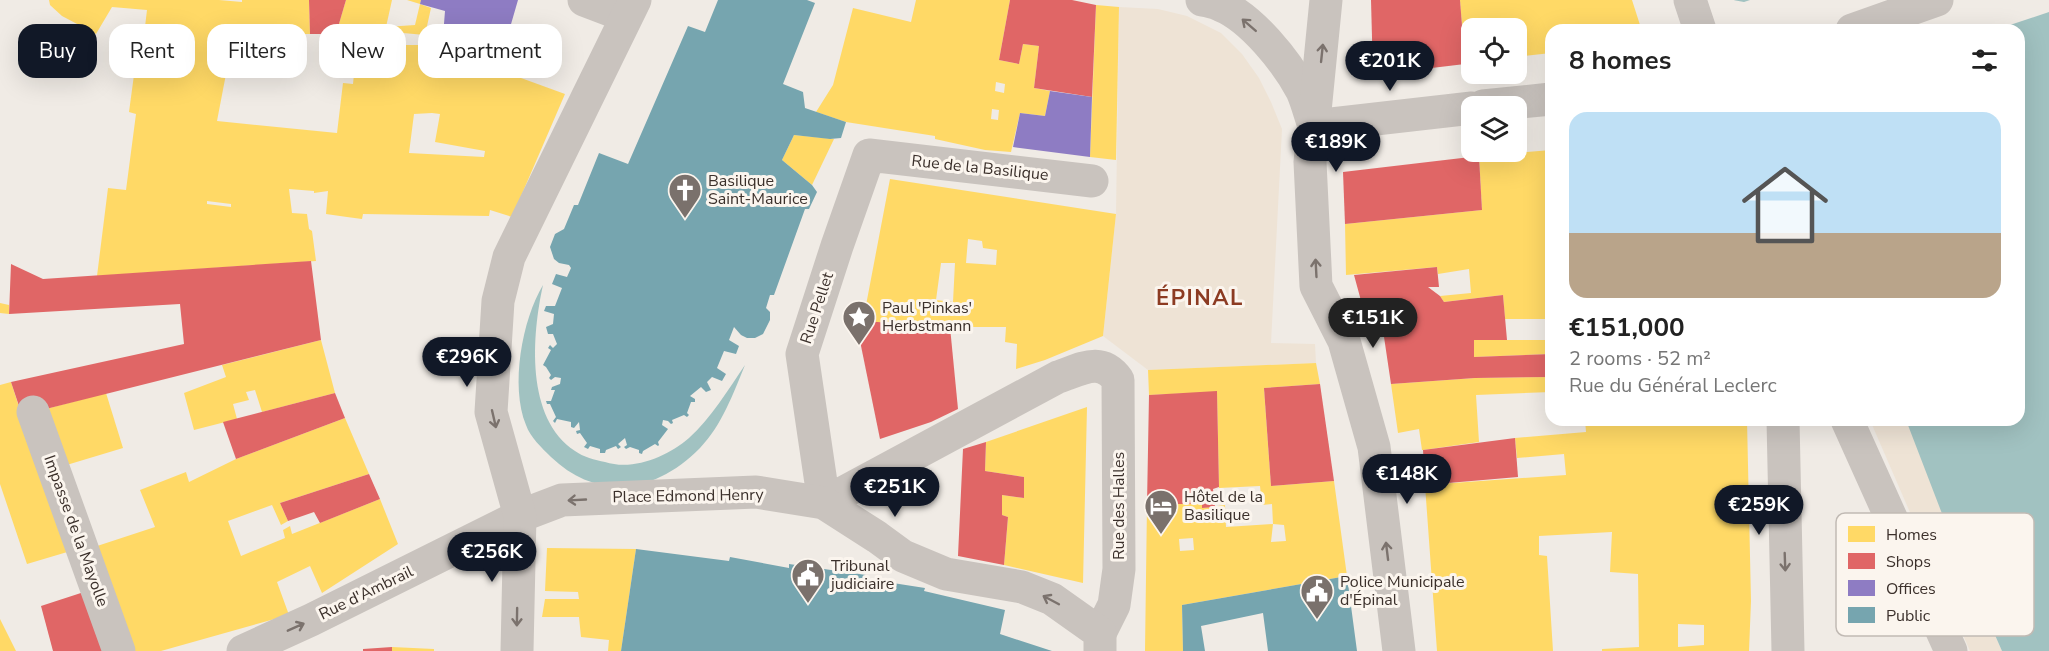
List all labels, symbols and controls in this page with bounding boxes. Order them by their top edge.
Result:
one-way arrow [1242,18,1257,32]
map controls [1461,18,1527,162]
button: locate [1461,18,1527,84]
chip: Buy [18,24,97,78]
chip: Rent [109,24,195,78]
chip: Filters [207,24,307,78]
chip: New [319,24,406,78]
chip: Apartment [418,24,562,78]
pin: €201K [1348,41,1432,92]
one-way arrow [1316,43,1327,63]
text: 8 homes [1569,43,1671,78]
icon: filters [1968,44,2001,77]
text: €201K [1359,47,1421,74]
button: layers [1461,96,1527,162]
pin: €189K [1294,122,1378,173]
text: €189K [1305,128,1367,155]
street label: Rue de la Basilique [910,150,1050,186]
icon: home [1731,151,1839,259]
place label: Basilique Saint-Maurice [708,170,808,210]
church icon: Basilique Saint-Maurice [667,172,703,219]
one-way arrow [1310,258,1321,278]
street label: Rue Pellet [795,269,839,347]
district label: ÉPINAL [1156,283,1244,313]
place label: Paul 'Pinkas' Herbstmann [882,297,972,337]
pin: €151K [1331,298,1415,349]
place icon: Paul 'Pinkas' Herbstmann [841,299,877,346]
text: €151K [1342,304,1404,331]
text: €151,000 [1569,310,1685,345]
pin: €296K [425,337,509,388]
text: €296K [436,343,498,370]
text: 2 rooms · 52 m² [1569,345,1711,372]
text: Rue du Général Leclerc [1569,372,1777,399]
one-way arrow [489,409,500,428]
street label: Impasse de la Mayolle [38,452,114,610]
street label: Rue des Halles [1108,452,1130,560]
pin: €148K [1365,454,1449,505]
text: €148K [1376,460,1438,487]
pin: €251K [853,467,937,518]
text: €251K [864,473,926,500]
street label: Place Edmond Henry [612,484,765,508]
pin: €259K [1717,485,1801,536]
place label: Hôtel de la Basilique [1184,486,1263,526]
hotel icon: Hôtel de la Basilique [1143,488,1179,535]
text: €259K [1728,491,1790,518]
one-way arrow [568,494,588,505]
legend [1836,513,2034,636]
text: Homes [1886,524,1937,546]
pin: €256K [450,532,534,583]
text: €256K [461,538,523,565]
one-way arrow [1381,542,1392,562]
text: Shops [1886,551,1931,573]
one-way arrow [1780,552,1791,572]
place label: Tribunal judiciaire [830,555,894,595]
public building icon: Tribunal judiciaire [790,557,826,604]
street label: Rue d'Ambrail [315,561,417,625]
place label: Police Municipale d'Épinal [1340,571,1465,611]
public building icon: Police Municipale d'Épinal [1299,573,1335,620]
text: Offices [1886,578,1936,600]
one-way arrow [1043,594,1061,606]
text: Public [1886,605,1931,627]
one-way arrow [511,606,523,626]
one-way arrow [287,621,305,632]

